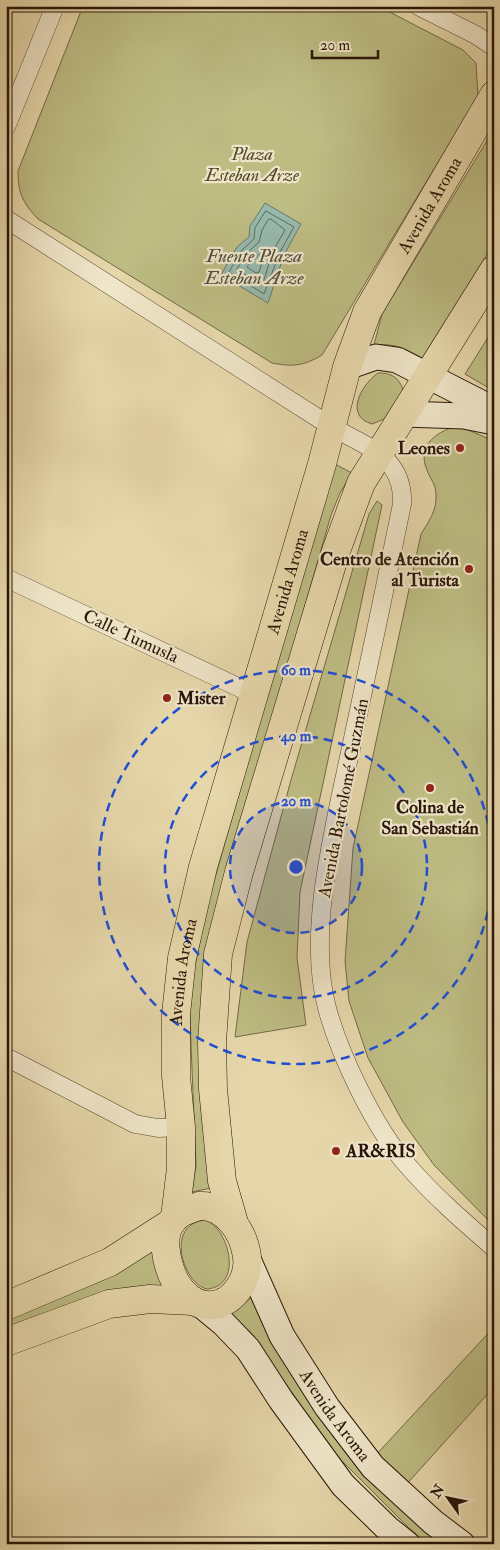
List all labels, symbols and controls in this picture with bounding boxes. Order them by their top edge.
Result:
scale bar [312,28,379,60]
text: 20 m [320,36,350,55]
park label: Plaza Esteban Arze [204,143,300,187]
street label: Avenida Aroma [392,152,468,259]
water label: Fuente Plaza Esteban Arze [203,244,304,290]
place label: Leones [398,437,450,460]
marker: Leones [454,442,466,454]
street label: Avenida Aroma [261,526,314,638]
place label: Centro de Atención al Turista [320,548,460,592]
marker: Centro de Atención al Turista [463,563,475,575]
street label: Calle Tumusla [79,604,183,669]
text: 60 m [281,661,311,680]
place label: Mister [176,687,226,710]
marker: Mister [161,692,173,704]
street label: Avenida Bartolomé Guzmán [313,696,374,901]
text: 40 m [280,727,312,746]
marker: Colina de San Sebastián [424,782,436,794]
text: 20 m [281,792,311,811]
place label: Colina de San Sebastián [381,796,480,840]
centre of rings [287,858,305,876]
street label: Avenida Aroma [165,916,203,1027]
place label: AR&RIS [345,1140,416,1163]
marker: AR&RIS [330,1145,342,1157]
street label: Avenida Aroma [293,1364,376,1467]
north arrow [422,1472,472,1522]
text: N [426,1481,448,1502]

